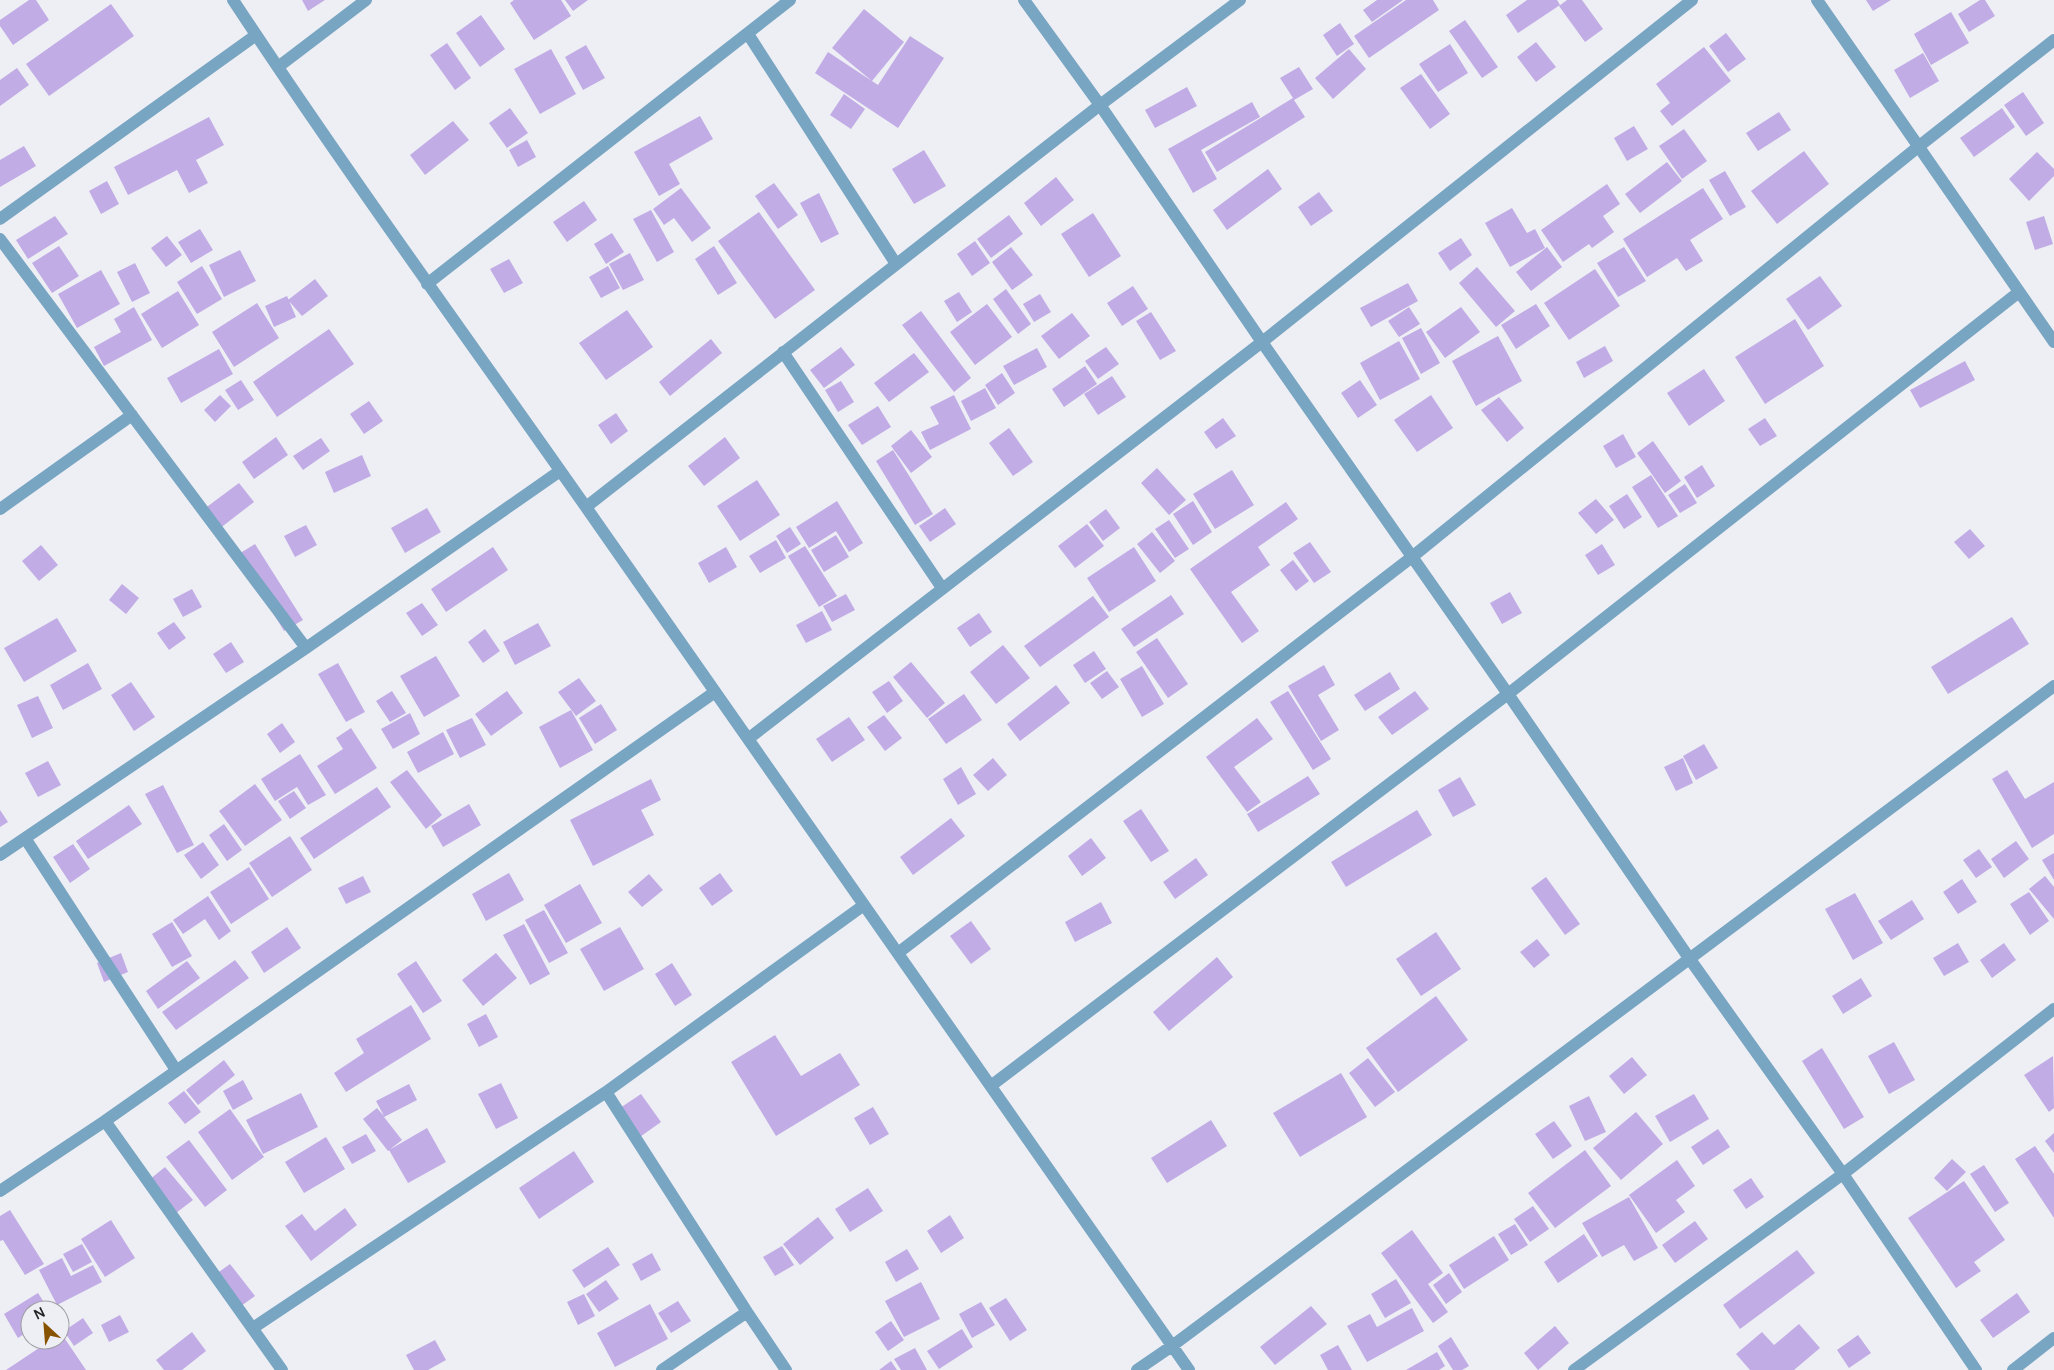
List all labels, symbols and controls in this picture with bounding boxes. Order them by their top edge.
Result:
north arrow [20,1300,70,1350]
text: N [30,1302,48,1324]

